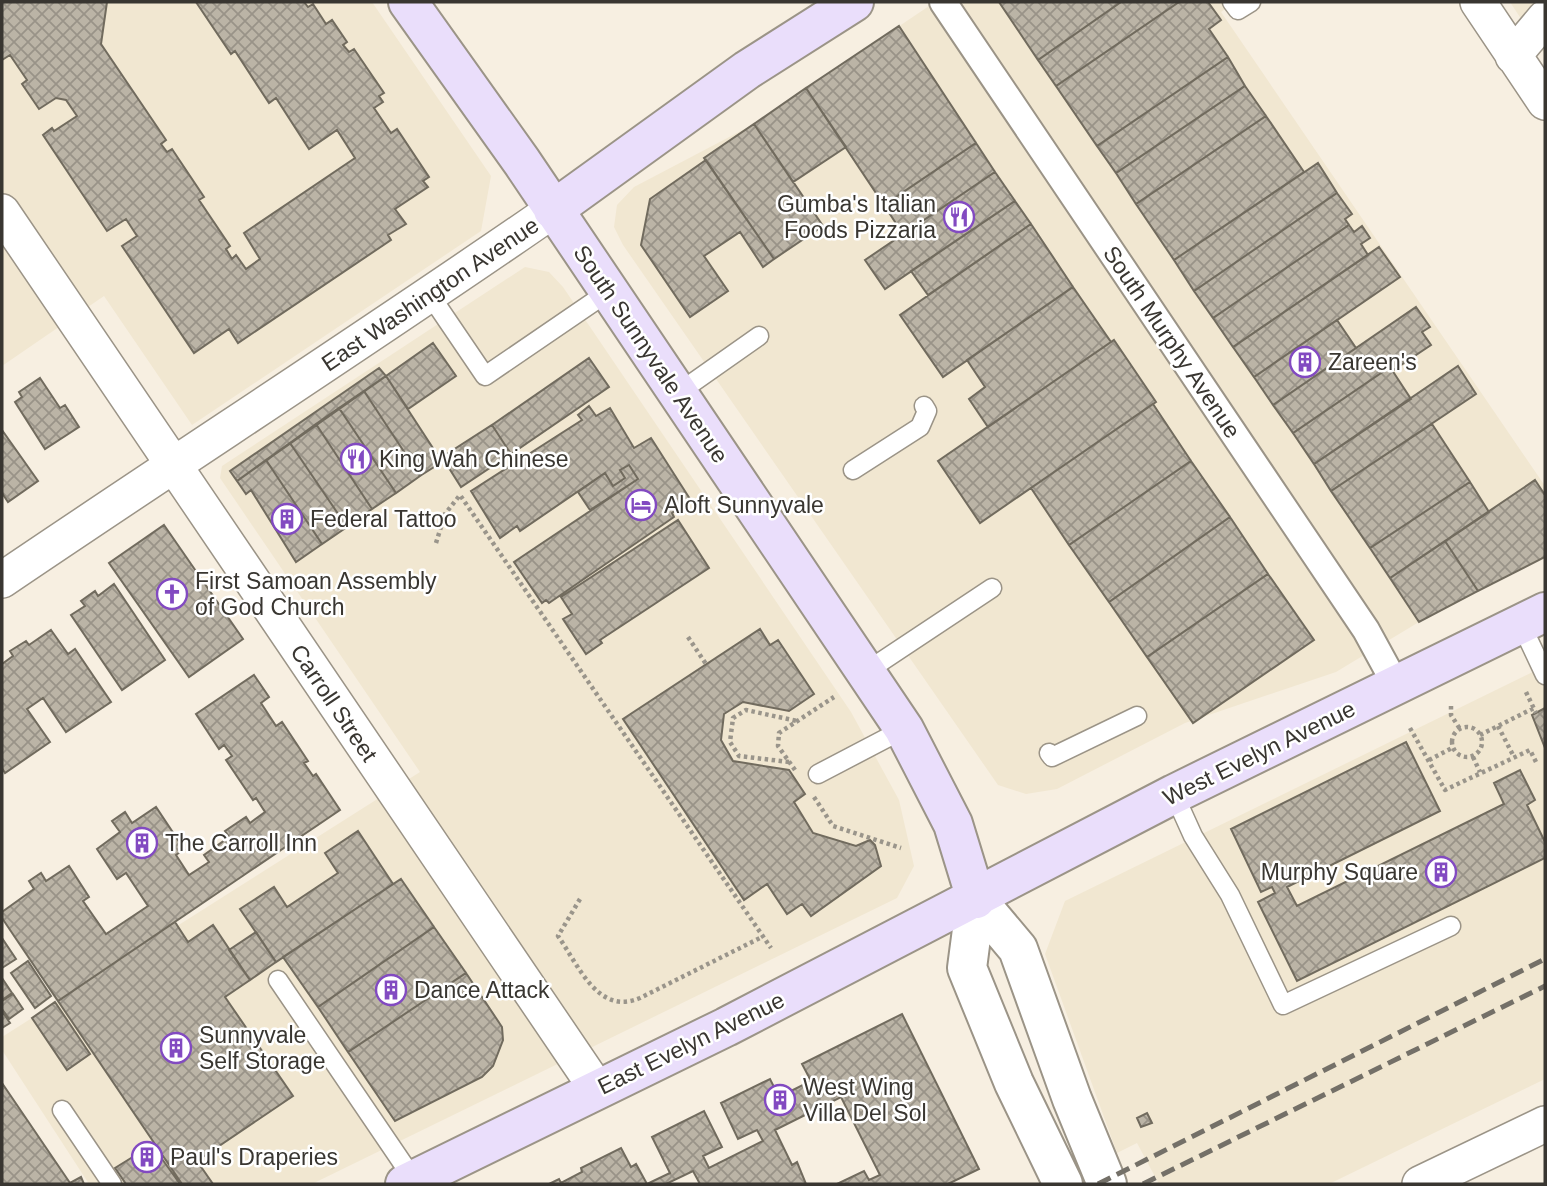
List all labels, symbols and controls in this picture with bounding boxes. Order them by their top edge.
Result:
place label: Gumba's Italian Foods Pizzaria [777,191,936,243]
restaurant icon: Gumba's Italian Foods Pizzaria [942,200,976,234]
street label: East Washington Avenue [317,212,543,376]
street label: South Sunnyvale Avenue [568,240,734,468]
street label: South Murphy Avenue [1098,241,1246,443]
building icon: Zareen's [1288,345,1322,379]
place label: Zareen's [1328,349,1417,375]
restaurant icon: King Wah Chinese [339,442,373,476]
place label: King Wah Chinese [379,446,569,472]
hotel icon: Aloft Sunnyvale [624,488,658,522]
place label: Aloft Sunnyvale [664,492,824,518]
building icon: Federal Tattoo [270,502,304,536]
place label: Federal Tattoo [310,506,457,532]
place label: First Samoan Assembly of God Church [195,568,437,620]
church icon: First Samoan Assembly of God Church [155,577,189,611]
street label: Carroll Street [285,640,383,767]
street label: West Evelyn Avenue [1159,695,1359,811]
building icon: The Carroll Inn [125,826,159,860]
place label: The Carroll Inn [165,830,317,856]
building icon: Murphy Square [1424,855,1458,889]
place label: Murphy Square [1261,859,1418,885]
building icon: Dance Attack [374,973,408,1007]
place label: Dance Attack [414,977,550,1003]
street label: East Evelyn Avenue [594,987,788,1099]
place label: Sunnyvale Self Storage [199,1022,326,1074]
building icon: Sunnyvale Self Storage [159,1031,193,1065]
place label: West Wing Villa Del Sol [803,1074,927,1126]
building icon: West Wing Villa Del Sol [763,1083,797,1117]
building icon: Paul's Draperies [130,1140,164,1174]
place label: Paul's Draperies [170,1144,338,1170]

